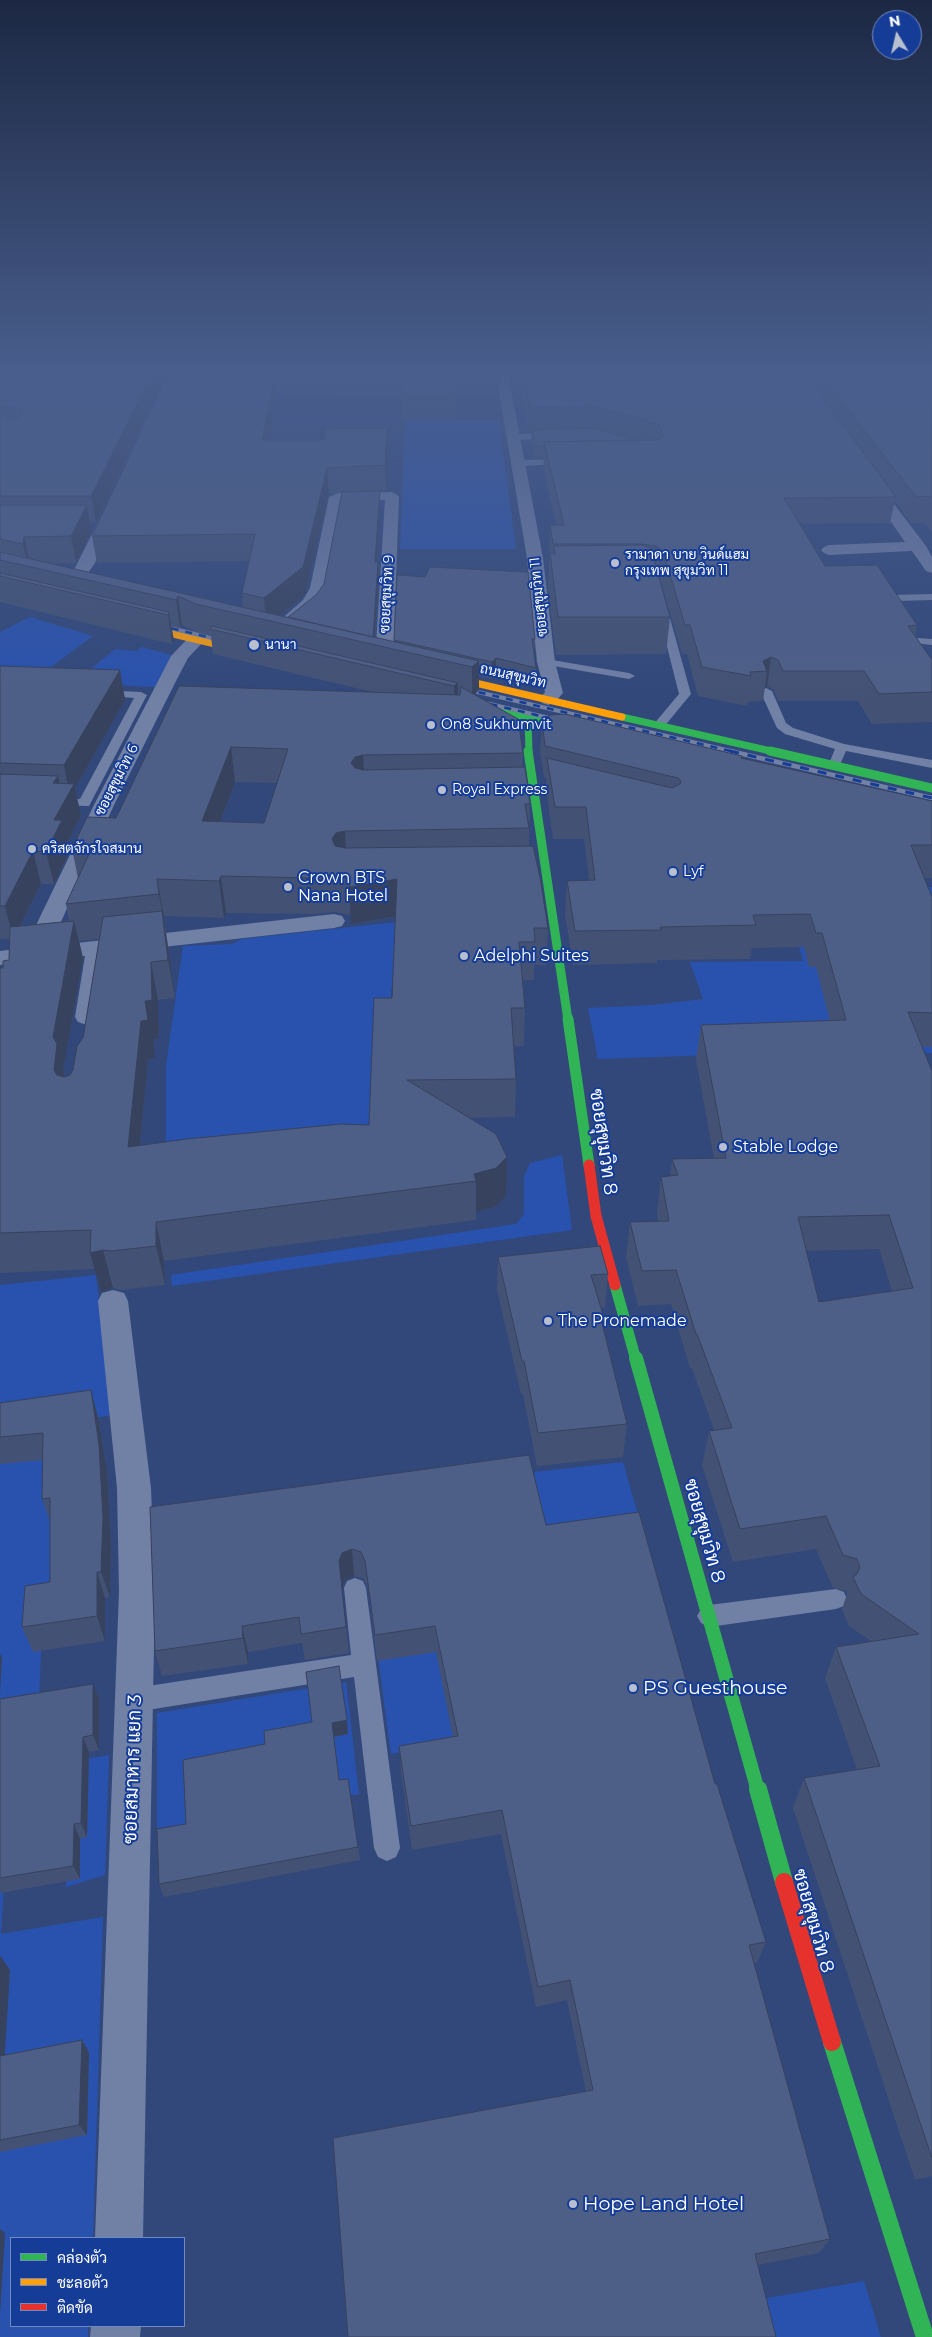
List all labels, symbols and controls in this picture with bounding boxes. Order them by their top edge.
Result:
north arrow [872,10,922,60]
text: N [888,11,902,31]
place label: รามาดา บาย วินด์แฮม กรุงเทพ สุขุมวิท 11 [625,547,749,580]
street label: ซอยสุขุมวิท 9 [377,554,397,634]
street label: ซอยสุขุมวิท 11 [526,556,552,638]
marker: รามาดา บาย วินด์แฮม กรุงเทพ สุขุมวิท 11 [609,557,621,569]
place label: นานา [265,637,296,653]
marker: นานา [247,638,261,652]
street label: ถนนสุขุมวิท [478,660,548,692]
place label: On8 Sukhumvit [441,717,552,733]
marker: On8 Sukhumvit [425,719,437,731]
street label: ซอยสุขุมวิท 6 [92,741,142,819]
place label: Royal Express [452,782,547,798]
marker: Royal Express [436,784,448,796]
place label: คริสตจักรใจสมาน [42,841,142,857]
marker: คริสตจักรใจสมาน [26,843,38,855]
place label: Lyf [683,864,704,880]
marker: Lyf [667,866,679,878]
place label: Crown BTS Nana Hotel [298,868,388,906]
marker: Crown BTS Nana Hotel [282,881,294,893]
place label: Adelphi Suites [474,946,589,966]
marker: Adelphi Suites [458,950,470,962]
street label: ซอยสุขุมวิท 8 [584,1087,622,1197]
place label: Stable Lodge [733,1137,838,1157]
marker: Stable Lodge [717,1141,729,1153]
place label: The Pronemade [558,1311,687,1331]
marker: The Pronemade [542,1315,554,1327]
street label: ซอยสุขุมวิท 8 [678,1476,730,1586]
place label: PS Guesthouse [643,1677,787,1699]
marker: PS Guesthouse [627,1682,639,1694]
street label: ซอยสมาหาร แยก 3 [119,1694,147,1844]
street label: ซอยสุขุมวิท 8 [787,1866,839,1976]
place label: Hope Land Hotel [583,2193,744,2215]
marker: Hope Land Hotel [567,2198,579,2210]
legend [10,2237,185,2327]
text: คล่องตัว [57,2248,107,2267]
text: ชะลอตัว [57,2273,108,2292]
text: ติดขัด [57,2298,93,2317]

